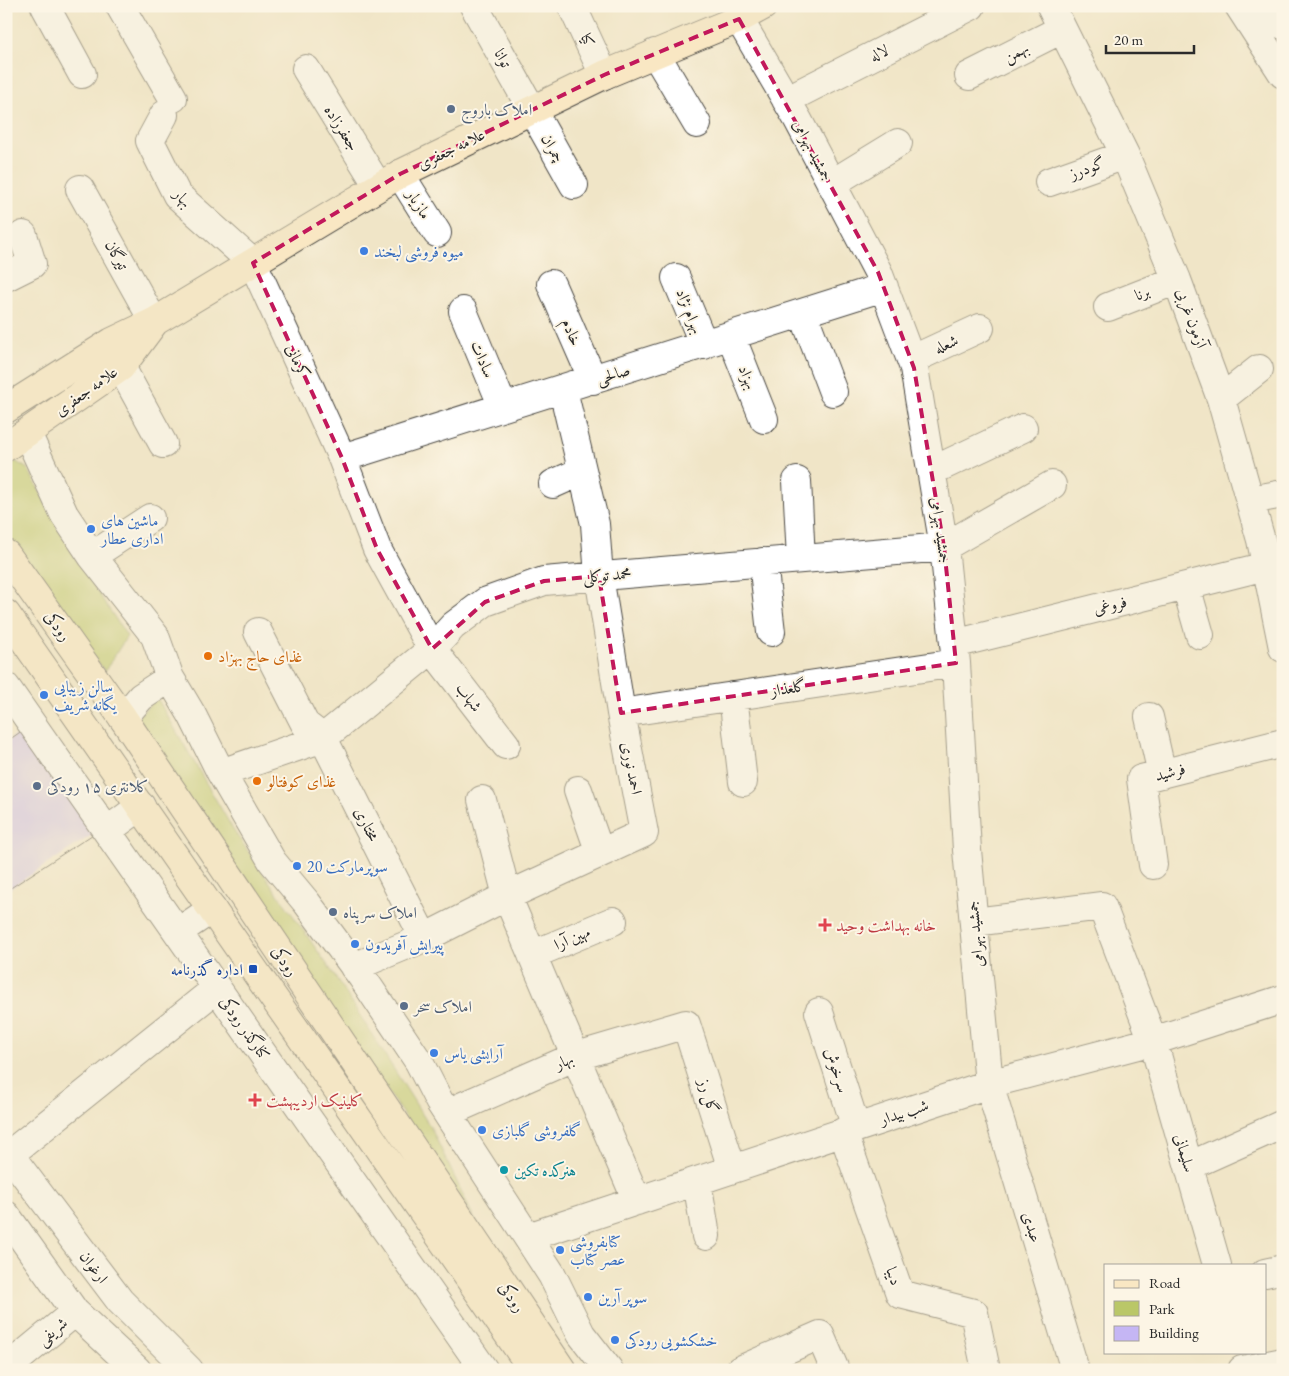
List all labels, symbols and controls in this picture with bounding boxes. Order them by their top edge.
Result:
scale bar [1106,22,1194,54]
street label: کیا [576,30,600,50]
text: 20 m [1114,30,1143,49]
street label: بهمن [1000,37,1033,68]
street label: لاله [866,39,892,67]
street label: توانا [489,45,517,72]
place label: املاک باروج [461,99,532,124]
street label: جعفرزاده [320,101,364,155]
marker: املاک باروج [445,103,457,115]
street label: جمشید بهرامی [788,116,838,184]
street label: علامه جعفری [414,124,488,174]
street label: چمران [536,130,570,166]
street label: گودرز [1065,152,1108,185]
street label: بهار [168,183,197,212]
street label: مازیار [401,183,436,223]
street label: تیرگان [100,236,134,274]
place label: میوه فروشی لبخند [374,241,464,263]
marker: میوه فروشی لبخند [358,245,370,257]
street label: برنا [1132,281,1153,305]
street label: بهرام نژاد [668,285,709,338]
street label: آزمون غربی [1171,285,1213,353]
street label: خادم [553,315,587,350]
street label: شعله [931,329,961,359]
street label: سادات [466,337,500,381]
street label: کرمانی [281,341,315,381]
street label: صالحی [593,359,633,390]
street label: علامه جعفری [50,361,122,421]
street label: بهزاد [734,362,762,392]
street label: جمشید بهرامی [926,496,956,564]
place label: ماشین های اداری عطار [99,510,163,549]
marker: ماشین های اداری عطار [85,523,97,535]
street label: محمد توکلی [582,562,632,589]
street label: فروغی [1091,591,1129,619]
street label: رودکی [40,607,76,645]
place label: غذای حاج بهزاد [218,646,302,671]
marker: غذای حاج بهزاد [202,650,214,662]
street label: گلعذار [767,675,807,701]
place label: سالن زیبایی یگانه شریف [54,676,117,715]
street label: شهاب [451,678,487,716]
marker: سالن زیبایی یگانه شریف [38,689,50,701]
street label: احمد نوری [617,740,647,796]
street label: فرشید [1152,758,1188,786]
place label: غذای کوفتالو [265,771,336,792]
marker: غذای کوفتالو [251,775,263,787]
place label: کلانتری ۱۵ رودکی [47,776,149,797]
marker: کلانتری ۱۵ رودکی [31,780,43,792]
street label: مختاری [350,803,385,845]
place label: سوپرمارکت 20 [307,856,388,877]
marker: سوپرمارکت 20 [291,860,303,872]
street label: جمشید بهرامی [962,900,988,968]
place label: املاک سرپناه [343,902,417,925]
marker: املاک سرپناه [327,906,339,918]
place label: خانه بهداشت وحید [836,915,936,936]
marker: خانه بهداشت وحید [818,918,832,932]
street label: مهین آرا [551,921,593,955]
place label: پیرایش آفریدون [365,934,444,956]
marker: پیرایش آفریدون [349,938,361,950]
street label: رودکی [267,942,303,980]
place label: اداره گذرنامه [171,958,243,980]
marker: اداره گذرنامه [247,963,259,975]
street label: کنارگذر رودکی [215,991,276,1064]
place label: املاک سحر [412,996,472,1017]
marker: املاک سحر [398,1000,410,1012]
place label: آرایشی یاس [444,1043,504,1065]
street label: سرخوش [820,1045,854,1095]
marker: آرایشی یاس [428,1047,440,1059]
street label: بهار [550,1048,577,1075]
street label: گل رز [692,1074,724,1116]
place label: کلینیک اردیبهشت [266,1090,363,1111]
marker: کلینیک اردیبهشت [248,1093,262,1107]
street label: شب بیدار [875,1094,931,1130]
place label: گلفروشی گلبازی [492,1120,581,1142]
marker: گلفروشی گلبازی [476,1124,488,1136]
street label: سلیمانی [1170,1131,1200,1175]
place label: هنرکده تکین [514,1160,576,1181]
marker: هنرکده تکین [498,1164,510,1176]
street label: عبدی [1017,1209,1047,1245]
place label: کتابفروشی عصر کتاب [570,1231,625,1270]
marker: کتابفروشی عصر کتاب [554,1244,566,1256]
street label: ارغوان [75,1246,113,1288]
street label: دیبا [881,1264,907,1288]
legend [1104,1264,1266,1354]
text: Road [1149,1273,1181,1292]
street label: رودکی [494,1278,530,1316]
place label: سوپر آرین [598,1287,647,1308]
marker: سوپر آرین [582,1291,594,1303]
text: Park [1149,1299,1176,1318]
street label: شریفی [32,1312,72,1351]
text: Building [1149,1323,1199,1342]
place label: خشکشویی رودکی [625,1330,717,1351]
marker: خشکشویی رودکی [609,1334,621,1346]

